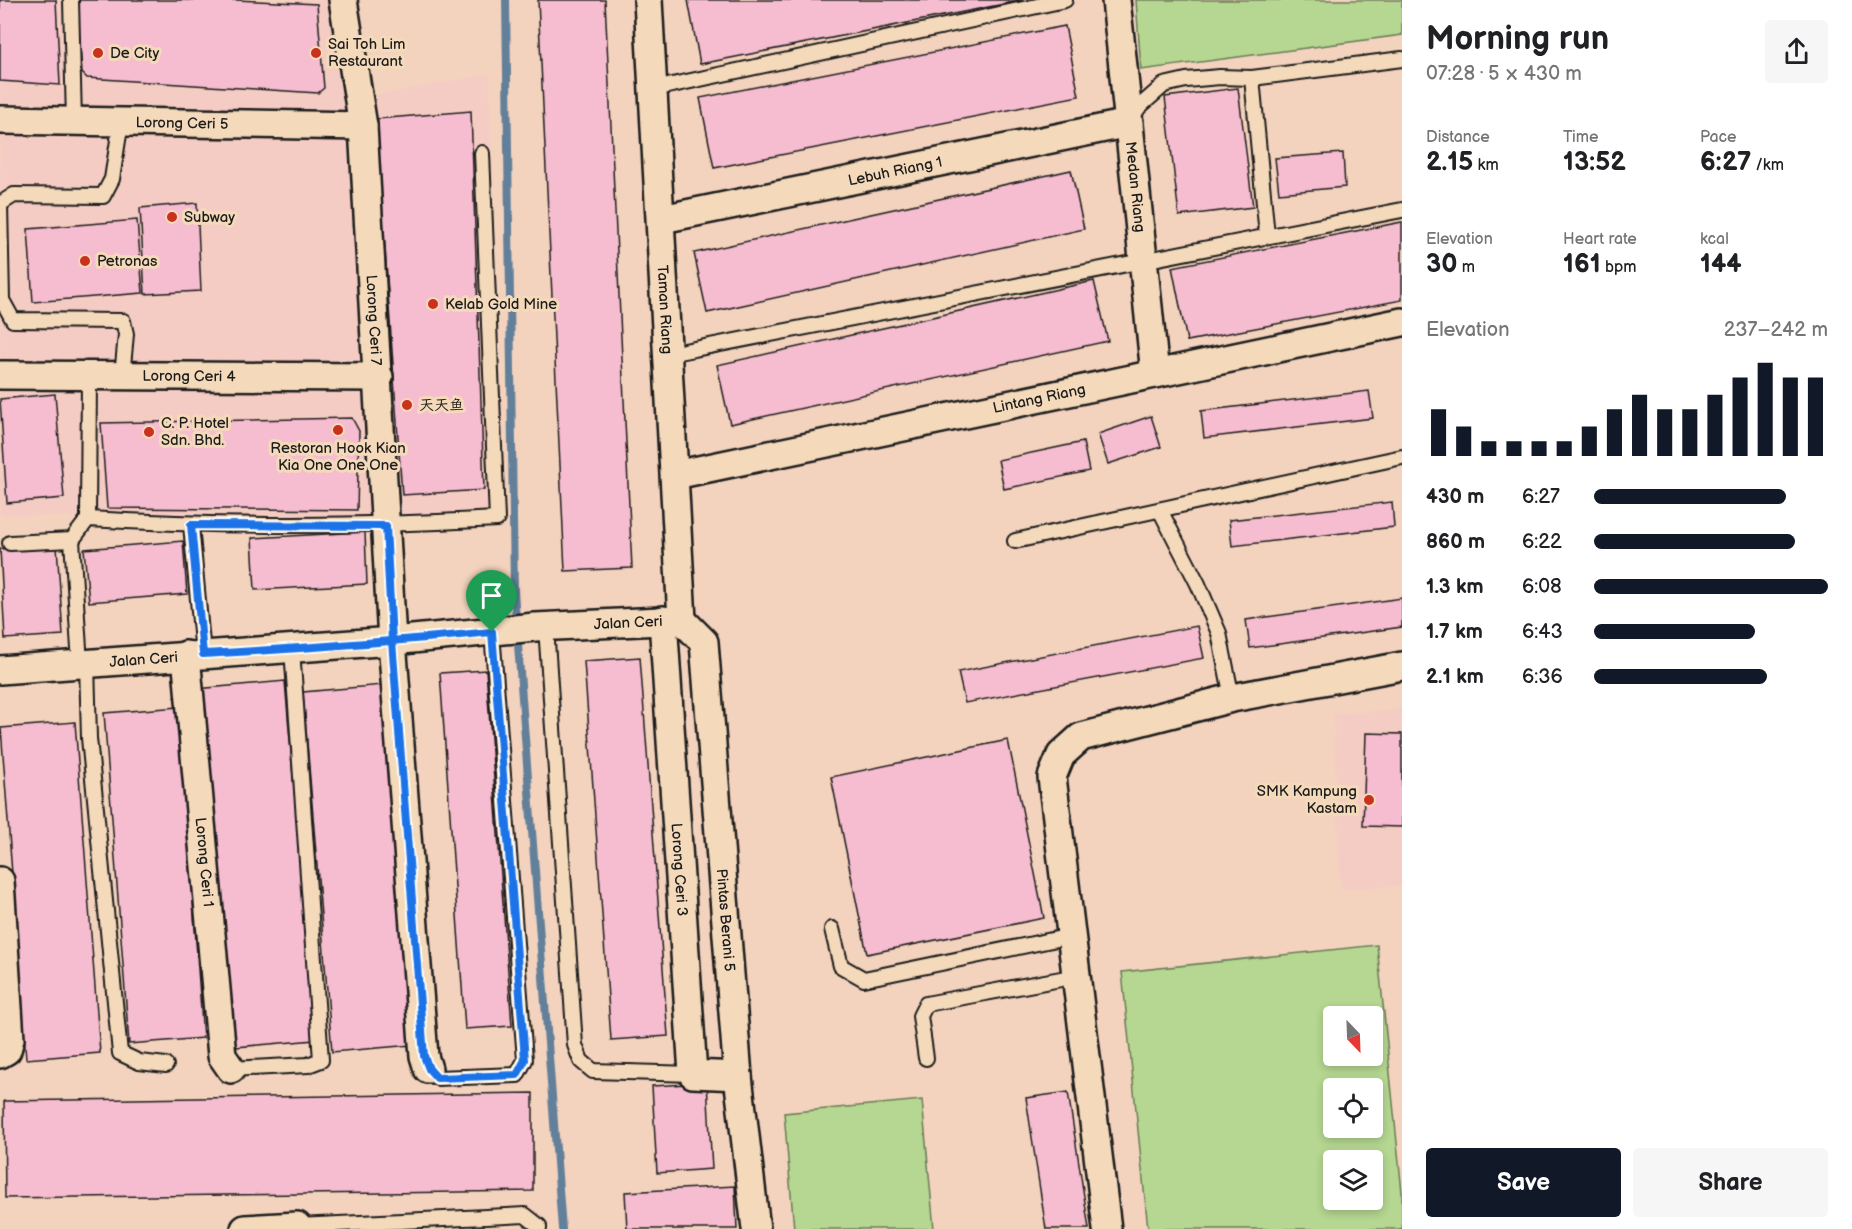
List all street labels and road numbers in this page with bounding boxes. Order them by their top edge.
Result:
street label: Lorong Ceri 5 [135,113,229,133]
street label: Medan Riang [1121,141,1150,233]
street label: Lebuh Riang 1 [846,152,944,190]
street label: Taman Riang [653,264,677,355]
street label: Lorong Ceri 7 [362,274,386,367]
street label: Lorong Ceri 4 [142,366,236,386]
street label: Lintang Riang [991,379,1087,417]
street label: Jalan Ceri [593,611,663,634]
street label: Jalan Ceri [109,647,179,671]
street label: Lorong Ceri 1 [191,817,218,908]
street label: Lorong Ceri 3 [667,822,692,917]
street label: Pintas Berani 5 [712,868,739,972]

